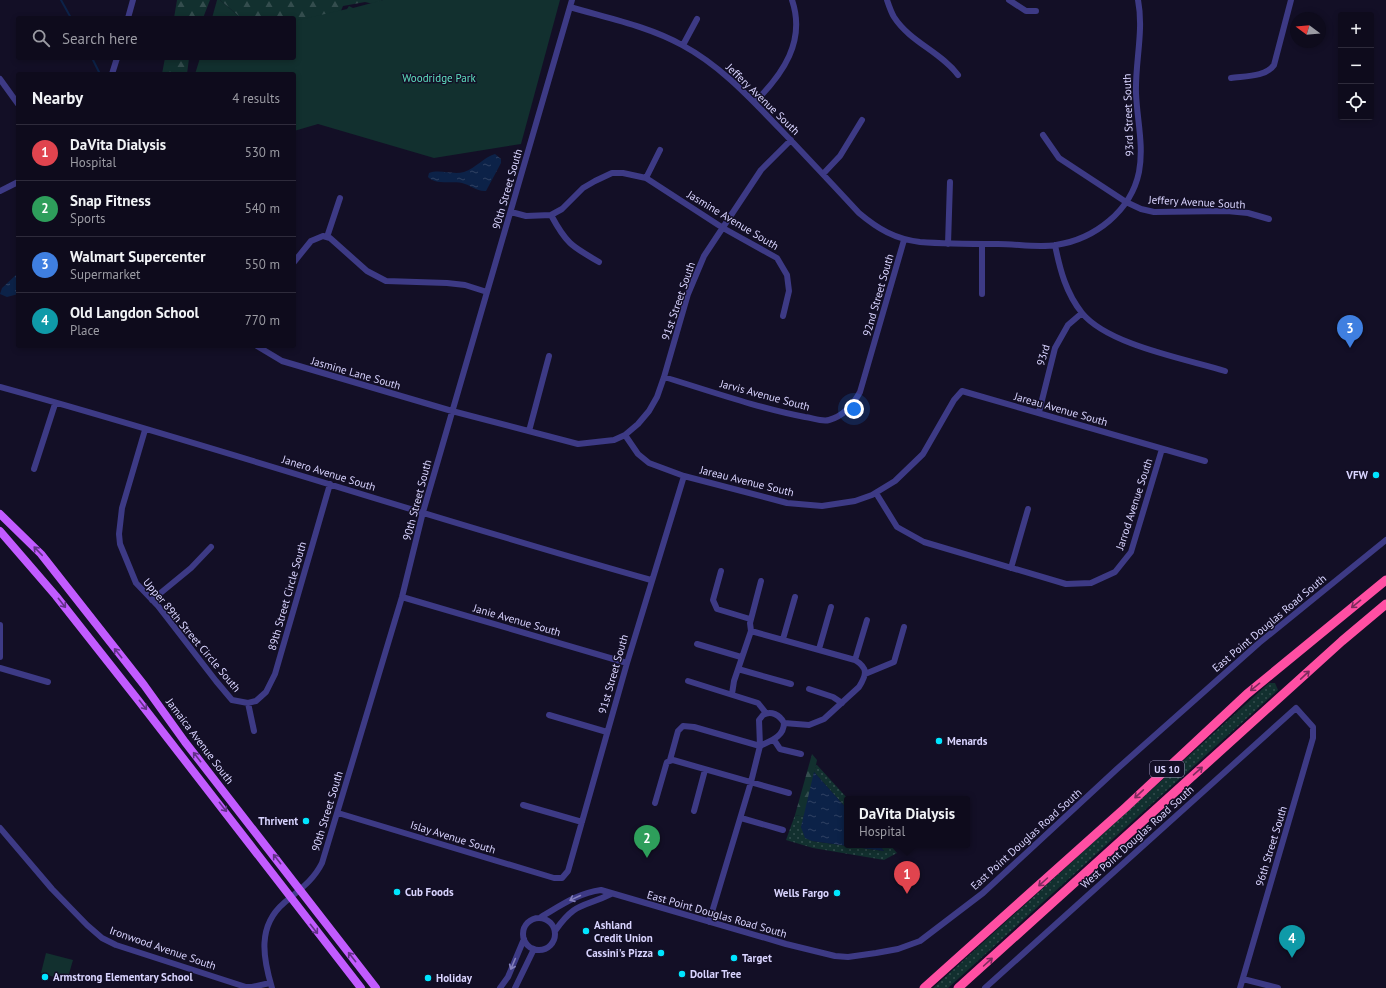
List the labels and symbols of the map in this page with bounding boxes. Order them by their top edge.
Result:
north arrow [1290,12,1326,48]
street label: Jeffery Avenue South [723,60,803,138]
park label: Woodridge Park [402,71,477,85]
street label: 93rd Street South [1120,73,1136,157]
street label: 90th Street South [489,147,525,231]
street label: Jasmine Avenue South [684,187,781,253]
street label: Jeffery Avenue South [1147,192,1246,212]
street label: 92nd Street South [860,252,896,338]
street label: 91st Street South [658,260,698,342]
pin: 3 [1337,315,1363,348]
street label: 93rd [1033,343,1053,367]
street label: Jasmine Lane South [309,353,402,392]
street label: Jarvis Avenue South [718,376,812,414]
street label: Jareau Avenue South [1012,389,1109,429]
your location [844,399,864,419]
street label: Janero Avenue South [280,452,378,494]
street label: Jarrod Avenue South [1112,457,1155,552]
street label: 90th Street South [399,458,435,542]
street label: Jareau Avenue South [697,462,796,499]
place label: VFW [1345,468,1369,482]
marker: VFW [1371,470,1381,480]
street label: 89th Street Circle South [265,540,309,652]
one-way arrow [33,546,42,556]
street label: East Point Douglas Road South [1209,571,1329,675]
street label: Upper 89th Street Circle South [140,575,244,695]
one-way arrow [57,598,66,609]
one-way arrow [1350,600,1361,609]
street label: Janie Avenue South [471,601,562,639]
street label: 91st Street South [595,633,631,715]
one-way arrow [114,648,123,659]
one-way arrow [1300,670,1310,679]
one-way arrow [1250,683,1261,691]
street label: Jamaica Avenue South [163,695,237,787]
one-way arrow [138,699,147,710]
place label: Menards [947,734,988,748]
marker: Menards [934,736,944,746]
one-way arrow [193,751,201,762]
road number: US 10 [1150,761,1184,777]
one-way arrow [1193,767,1203,776]
street label: 90th Street South [308,769,346,853]
street label: West Point Douglas Road South [1077,782,1197,892]
street label: East Point Douglas Road South [968,785,1084,893]
one-way arrow [1134,789,1144,799]
one-way arrow [218,802,227,813]
street label: 96th Street South [1252,804,1290,888]
place label: Thrivent [258,814,298,828]
marker: Thrivent [301,816,311,826]
street label: Islay Avenue South [409,817,497,857]
pin: 2 [634,825,660,858]
one-way arrow [272,854,281,865]
pin: 1 [894,861,920,894]
one-way arrow [1038,877,1048,886]
place label: Cub Foods [405,885,454,899]
place label: Wells Fargo [774,886,829,900]
marker: Cub Foods [392,887,402,897]
street label: East Point Douglas Road South [646,887,788,941]
marker: Wells Fargo [832,888,842,898]
one-way arrow [569,895,581,902]
place label: Ashland Credit Union [594,918,653,945]
street label: Ironwood Avenue South [108,923,218,973]
one-way arrow [310,923,318,934]
pin: 4 [1279,925,1305,958]
marker: Ashland Credit Union [581,926,591,936]
place label: Cassini's Pizza [586,946,653,960]
marker: Cassini's Pizza [656,948,666,958]
place label: Target [742,951,772,965]
one-way arrow [348,952,356,963]
marker: Target [729,953,739,963]
one-way arrow [509,958,517,970]
one-way arrow [982,958,992,967]
place label: Dollar Tree [690,967,742,981]
marker: Dollar Tree [677,969,687,979]
place label: Armstrong Elementary School [53,970,193,984]
place label: Holiday [436,971,473,985]
marker: Armstrong Elementary School [40,972,50,982]
marker: Holiday [423,973,433,983]

